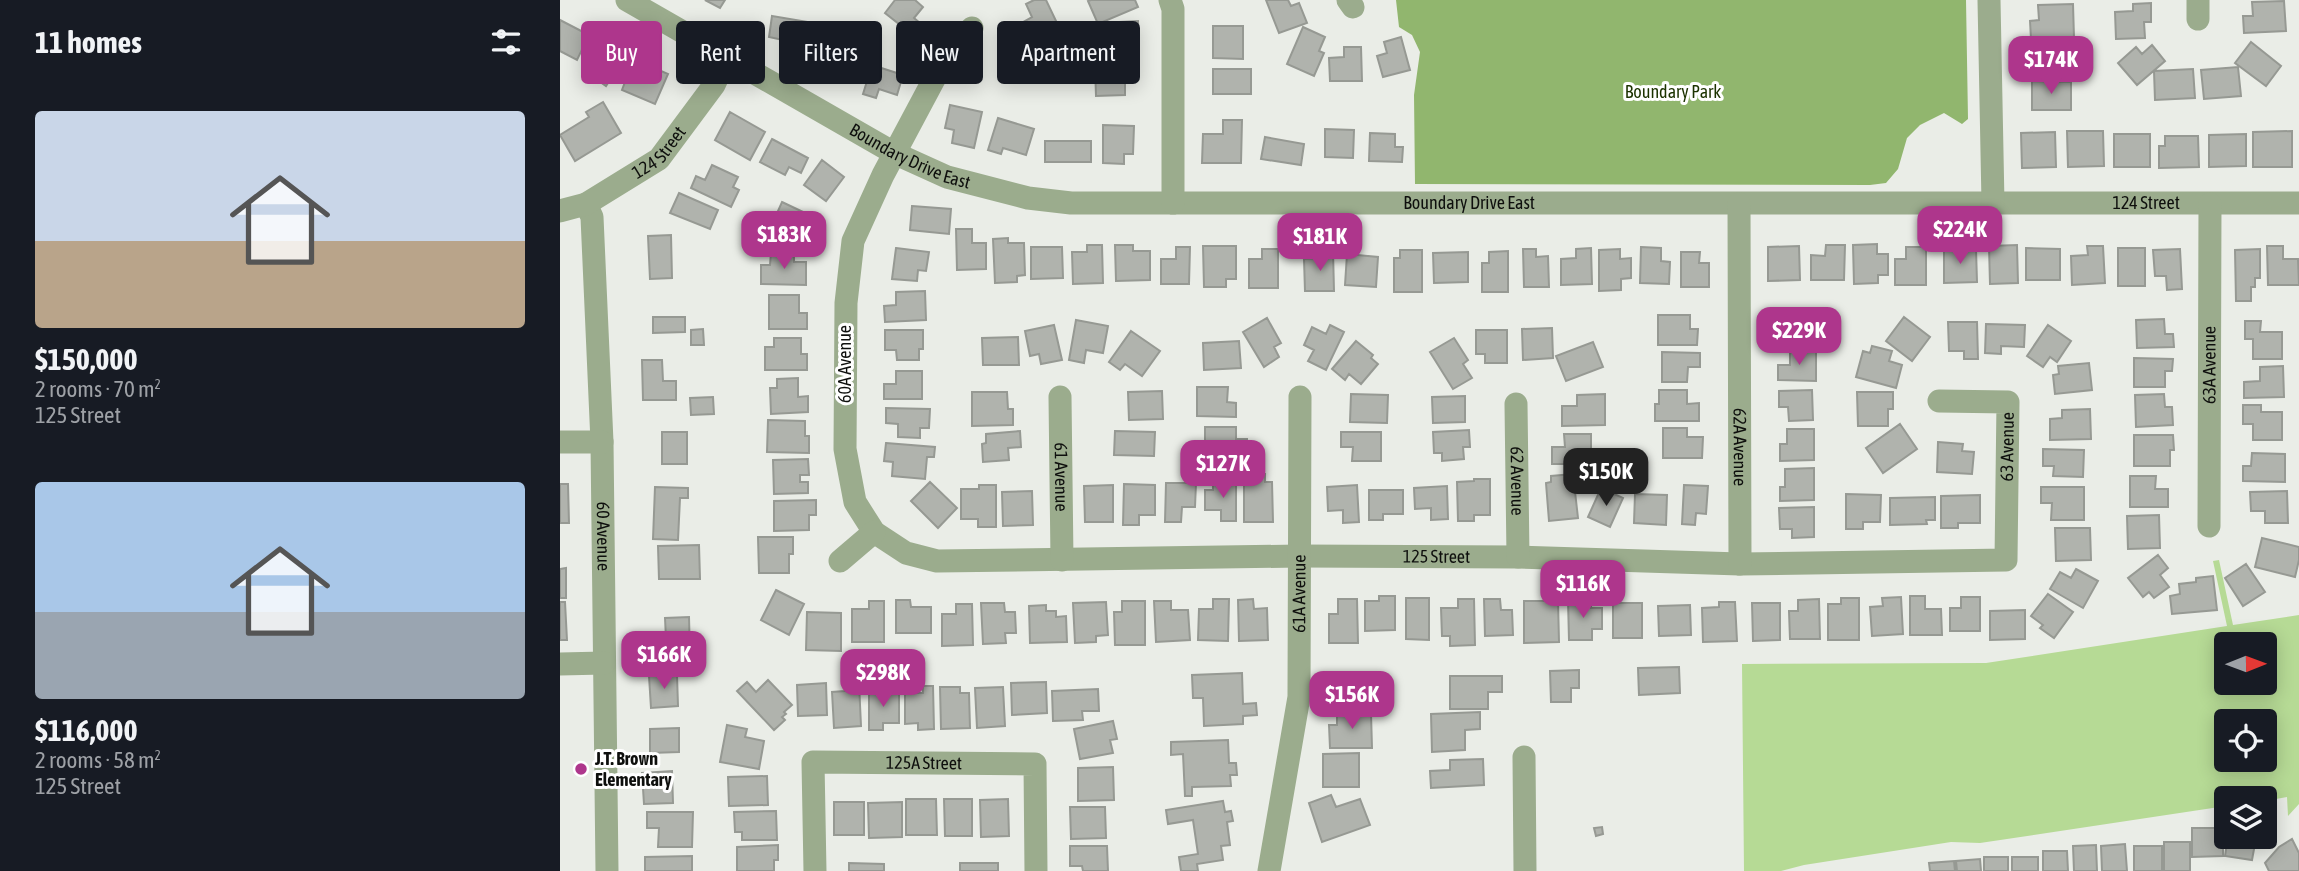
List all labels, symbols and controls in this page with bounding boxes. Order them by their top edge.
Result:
chip: Buy [581,21,662,84]
chip: Rent [676,21,765,84]
chip: Filters [779,21,882,84]
chip: New [896,21,983,84]
chip: Apartment [997,21,1140,84]
icon: filters [487,23,525,61]
text: 11 homes [35,25,142,59]
pin: $174K [2002,36,2100,96]
text: $174K [2024,46,2078,72]
park label: Boundary Park [1625,81,1721,102]
street label: Boundary Drive East [846,119,973,193]
street label: 124 Street [628,122,690,183]
icon: home [217,157,343,283]
street label: Boundary Drive East [1403,192,1535,213]
street label: 124 Street [2112,192,2180,213]
pin: $224K [1911,206,2009,266]
pin: $183K [735,212,833,271]
pin: $181K [1271,214,1369,273]
text: $224K [1933,216,1987,242]
text: $183K [757,221,811,247]
text: $181K [1293,223,1347,249]
pin: $229K [1750,308,1848,367]
text: $229K [1772,317,1826,343]
street label: 60A Avenue [834,325,855,403]
street label: 63A Avenue [2198,326,2220,404]
text: $150,000 [35,342,138,376]
text: 2 rooms · 70 m² [35,376,161,402]
text: 125 Street [35,402,121,428]
street label: 62A Avenue [1730,408,1751,486]
street label: 63 Avenue [1996,412,2018,481]
pin: $127K [1174,440,1272,500]
street label: 61 Avenue [1051,442,1072,512]
street label: 62 Avenue [1507,446,1528,516]
pin: $150K [1557,448,1655,508]
text: $127K [1196,450,1250,476]
text: $150K [1579,458,1633,484]
street label: 60 Avenue [593,502,615,571]
icon: home [217,528,343,654]
street label: 125 Street [1403,545,1470,567]
street label: 61A Avenue [1288,554,1309,633]
pin: $116K [1534,560,1632,620]
text: $116K [1556,570,1610,596]
pin: $166K [615,632,713,691]
north arrow [2214,632,2277,695]
map controls [2214,632,2277,849]
text: $166K [637,641,691,667]
pin: $298K [834,650,932,709]
text: $298K [856,659,910,685]
pin: $156K [1303,672,1401,731]
text: $156K [1325,681,1379,707]
button: locate [2214,709,2277,772]
text: $116,000 [35,713,138,747]
text: 2 rooms · 58 m² [35,747,161,773]
place label: J.T. Brown Elementary [594,748,672,790]
street label: 125A Street [886,752,962,773]
marker: J.T. Brown Elementary [573,761,589,777]
text: 125 Street [35,773,121,799]
button: layers [2214,786,2277,849]

